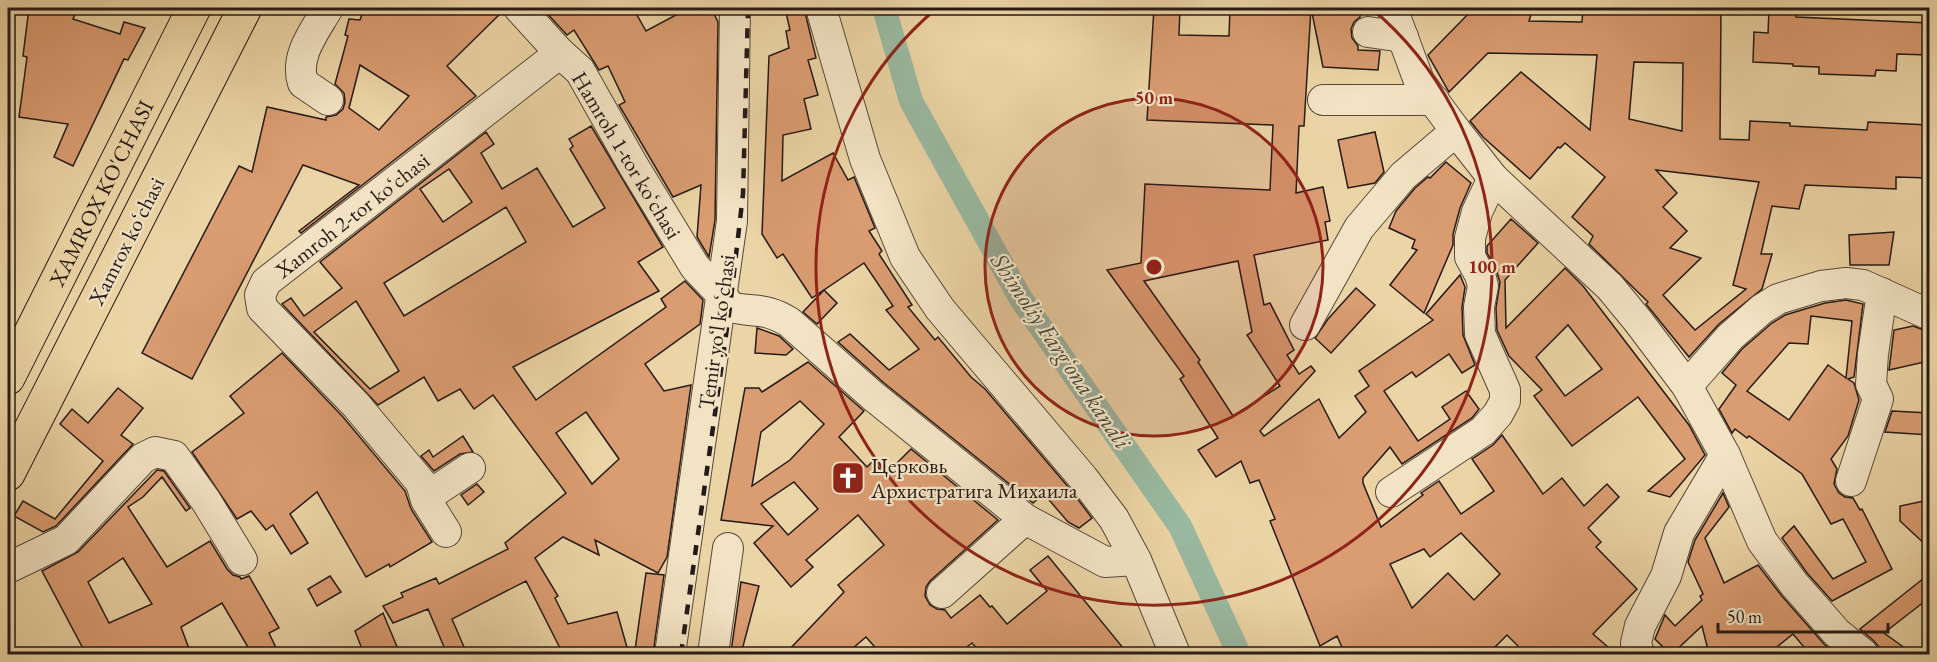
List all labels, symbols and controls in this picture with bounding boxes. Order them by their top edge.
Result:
street label: Hamroh 1-tor koʻchasi [565,66,688,244]
text: 50 m [1135,86,1173,109]
street label: XAMROX KO'CHASI [42,95,161,292]
street label: Xamroh 2-tor koʻchasi [268,146,435,285]
street label: Xamrox koʻchasi [81,172,171,311]
water label: Shimoliy Fargʻona kanali [984,246,1139,456]
street label: Temir yoʻl koʻchasi [691,253,742,412]
text: 100 m [1468,255,1516,278]
centre of rings [1144,257,1164,277]
place label: Церковь Архистратига Михаила [870,451,1078,505]
church icon: Церковь Архистратига Михаила [830,460,866,496]
scale bar [1718,596,1888,634]
text: 50 m [1727,605,1762,628]

